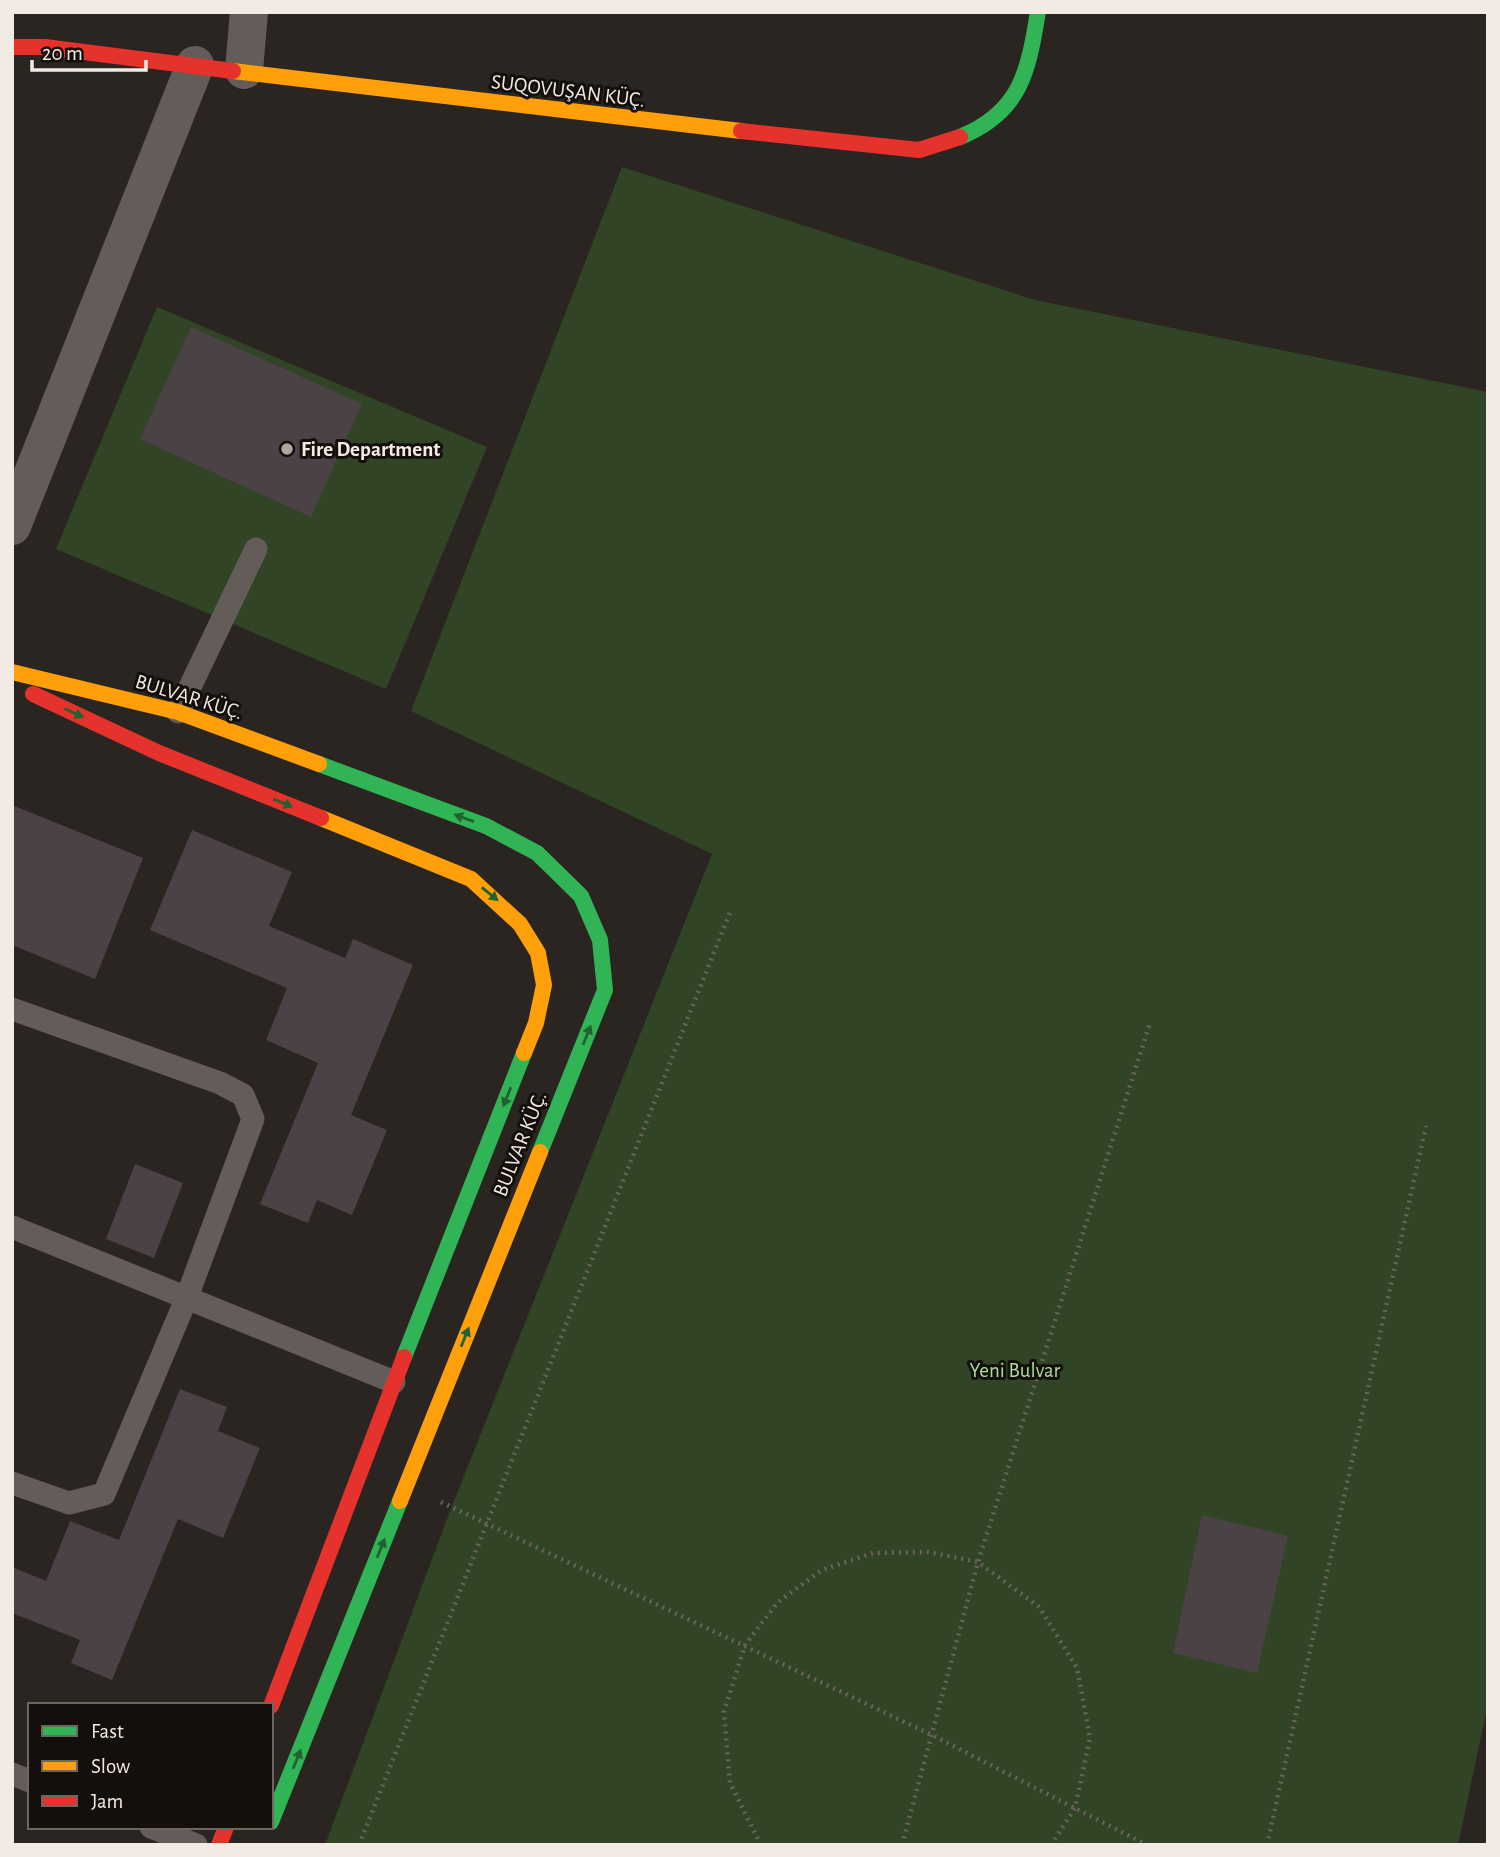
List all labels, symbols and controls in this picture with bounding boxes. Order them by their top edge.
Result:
scale bar [32,28,145,72]
text: 20 m [42,43,83,64]
street label: SUQOVUŞAN KÜÇ. [490,70,646,111]
place label: Fire Department [301,439,440,460]
marker: Fire Department [279,441,295,457]
street label: BULVAR KÜÇ. [133,670,245,723]
one-way arrow [64,707,84,719]
one-way arrow [273,797,294,808]
one-way arrow [454,812,475,823]
one-way arrow [481,887,499,902]
one-way arrow [582,1024,593,1045]
one-way arrow [501,1087,512,1108]
street label: BULVAR KÜÇ. [489,1088,551,1199]
one-way arrow [460,1326,471,1347]
park label: Yeni Bulvar [970,1360,1061,1381]
one-way arrow [375,1537,386,1558]
legend [28,1703,273,1829]
text: Fast [91,1721,124,1742]
one-way arrow [291,1748,302,1769]
text: Slow [91,1756,130,1777]
text: Jam [91,1791,123,1812]

